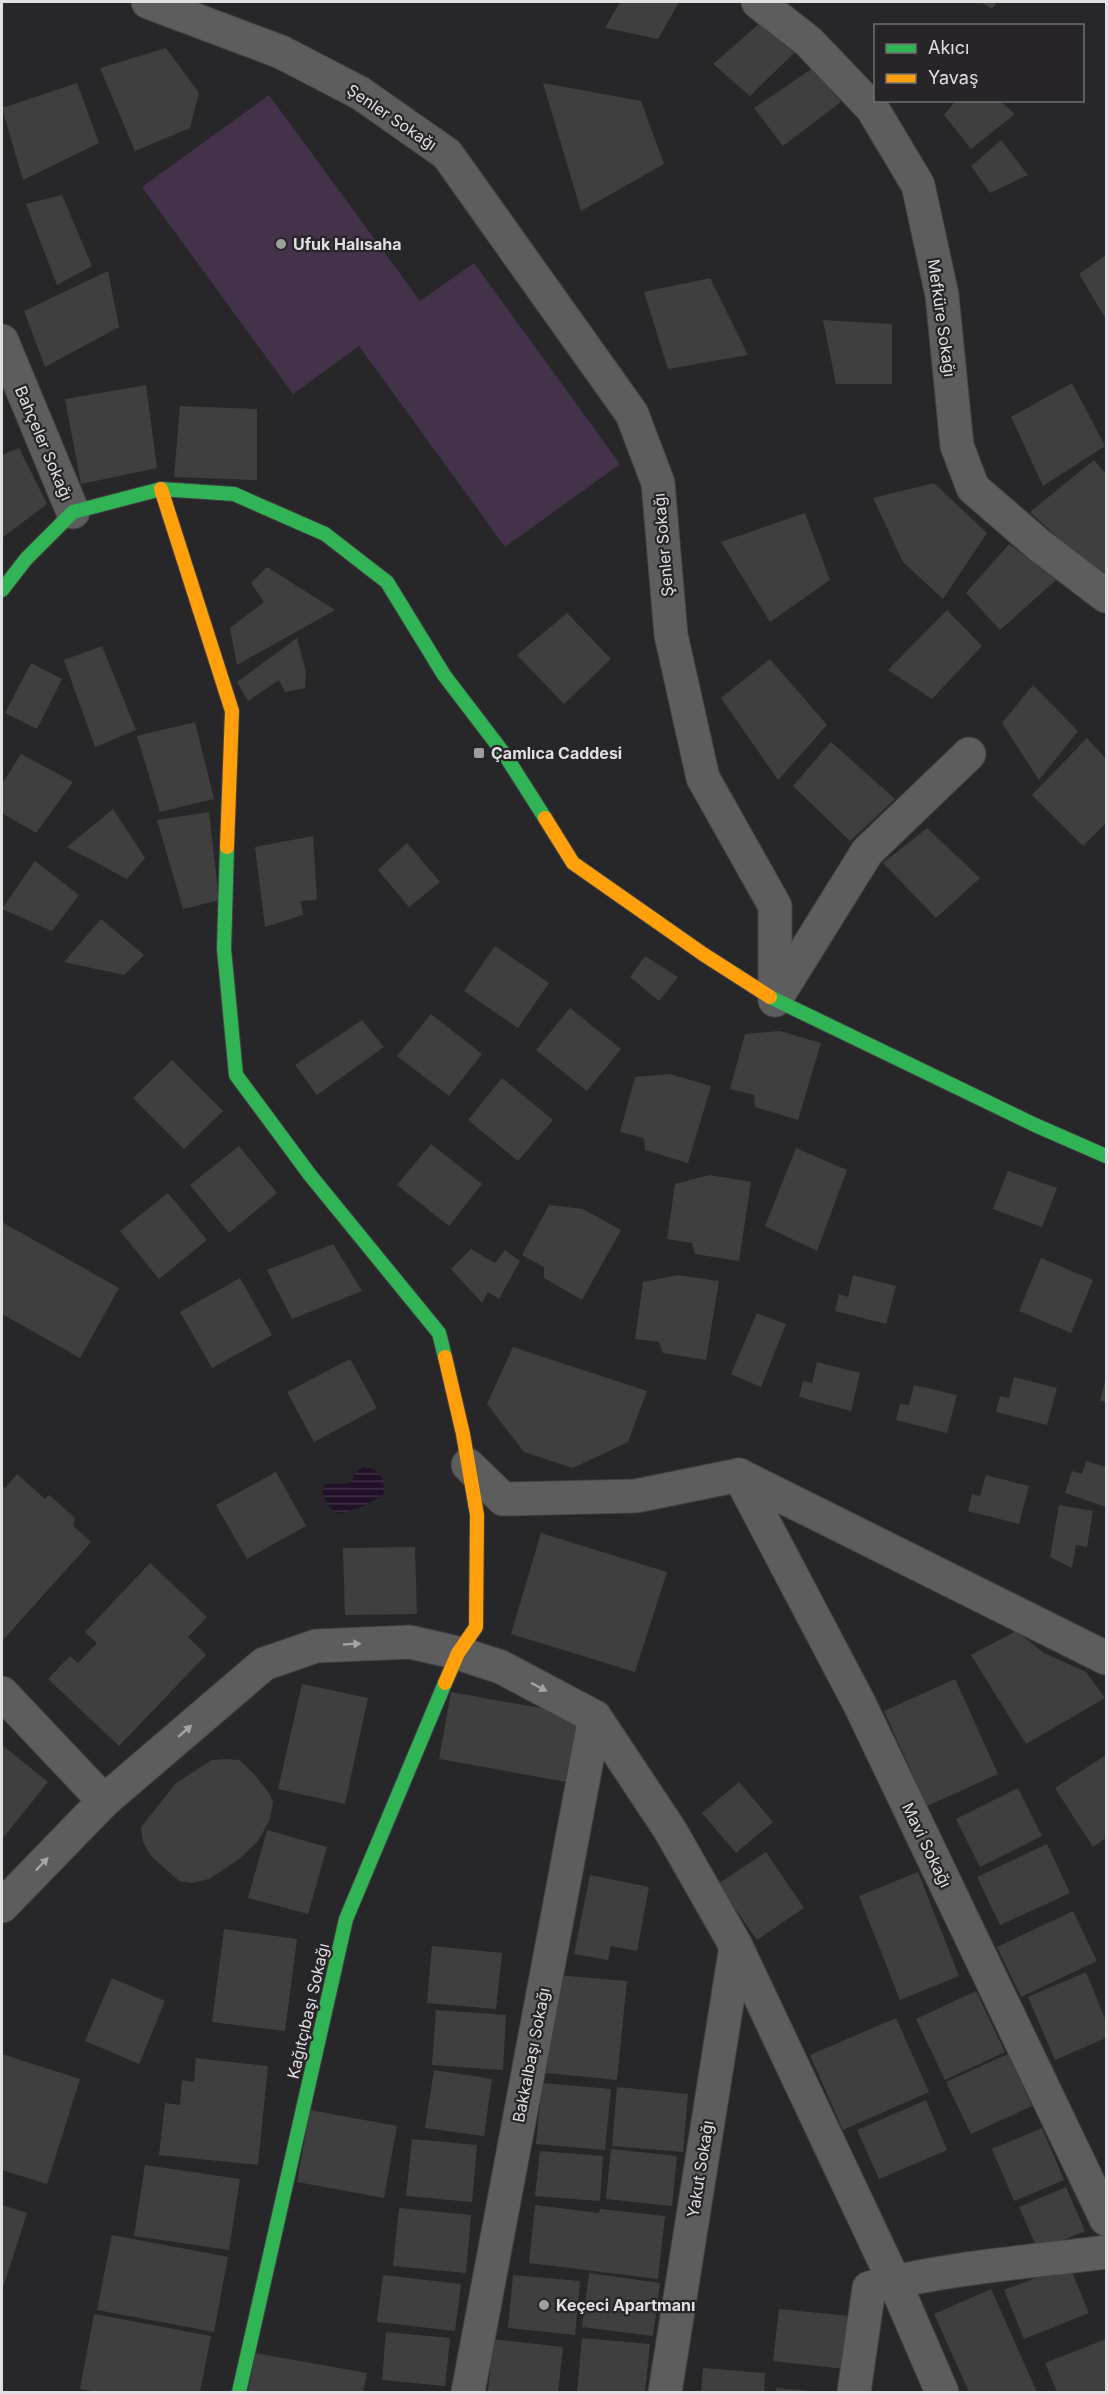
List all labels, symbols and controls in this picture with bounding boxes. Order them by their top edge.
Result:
legend [874,24,1084,102]
text: Akıcı [928,37,969,58]
text: Yavaş [928,67,978,88]
street label: Şenler Sokağı [343,80,441,154]
place label: Ufuk Halısaha [293,234,402,254]
marker: Ufuk Halısaha [274,237,288,251]
street label: Mefküre Sokağı [924,258,960,378]
street label: Bahçeler Sokağı [11,383,77,503]
street label: Şenler Sokağı [649,492,677,598]
place label: Çamlıca Caddesi [491,743,622,763]
marker: Çamlıca Caddesi [472,746,486,760]
one-way arrow [343,1640,362,1649]
one-way arrow [530,1682,547,1692]
one-way arrow [177,1725,192,1738]
street label: Mavi Sokağı [898,1799,956,1891]
one-way arrow [35,1857,49,1871]
street label: Kağıtçıbaşı Sokağı [283,1941,333,2081]
street label: Bakkalbaşı Sokağı [508,1986,554,2124]
street label: Yakut Sokağı [682,2119,718,2219]
place label: Keçeci Apartmanı [556,2295,695,2315]
marker: Keçeci Apartmanı [537,2298,551,2312]

